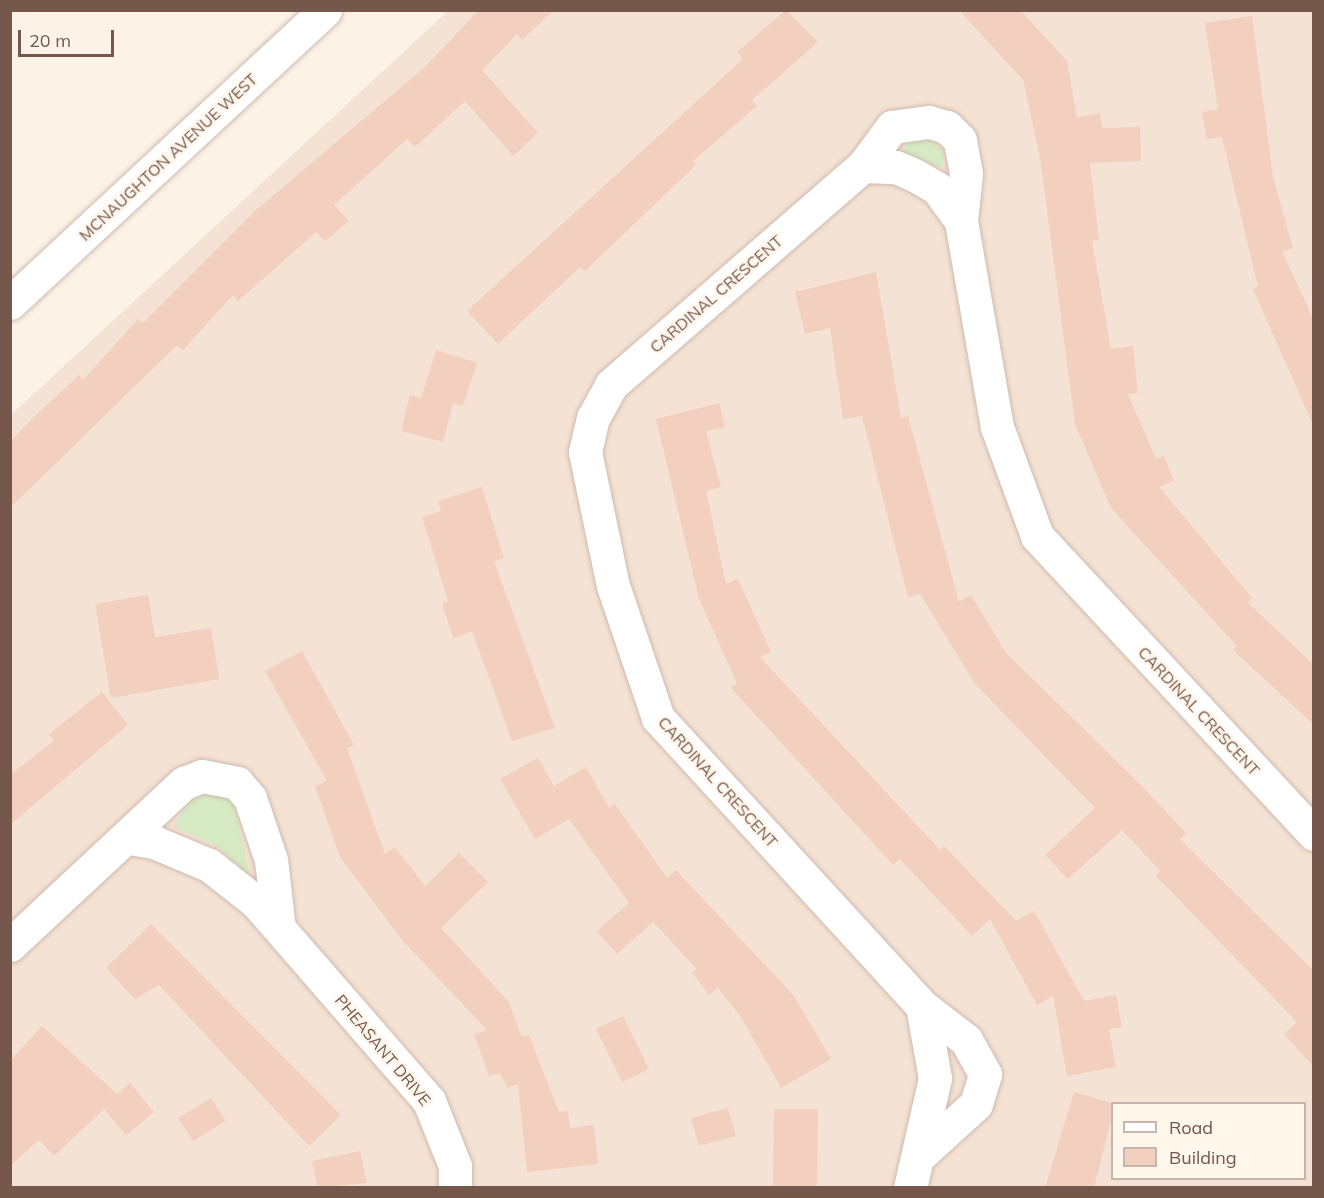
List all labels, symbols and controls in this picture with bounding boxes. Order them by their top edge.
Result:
scale bar [21,18,117,56]
text: 20 m [29,29,71,52]
street label: MCNAUGHTON AVENUE WEST [75,69,261,245]
street label: CARDINAL CRESCENT [646,231,786,357]
street label: CARDINAL CRESCENT [1134,643,1264,779]
street label: CARDINAL CRESCENT [654,713,782,851]
street label: PHEASANT DRIVE [331,991,435,1109]
legend [1111,1102,1306,1180]
text: Road [1169,1116,1213,1139]
text: Building [1169,1146,1237,1169]

